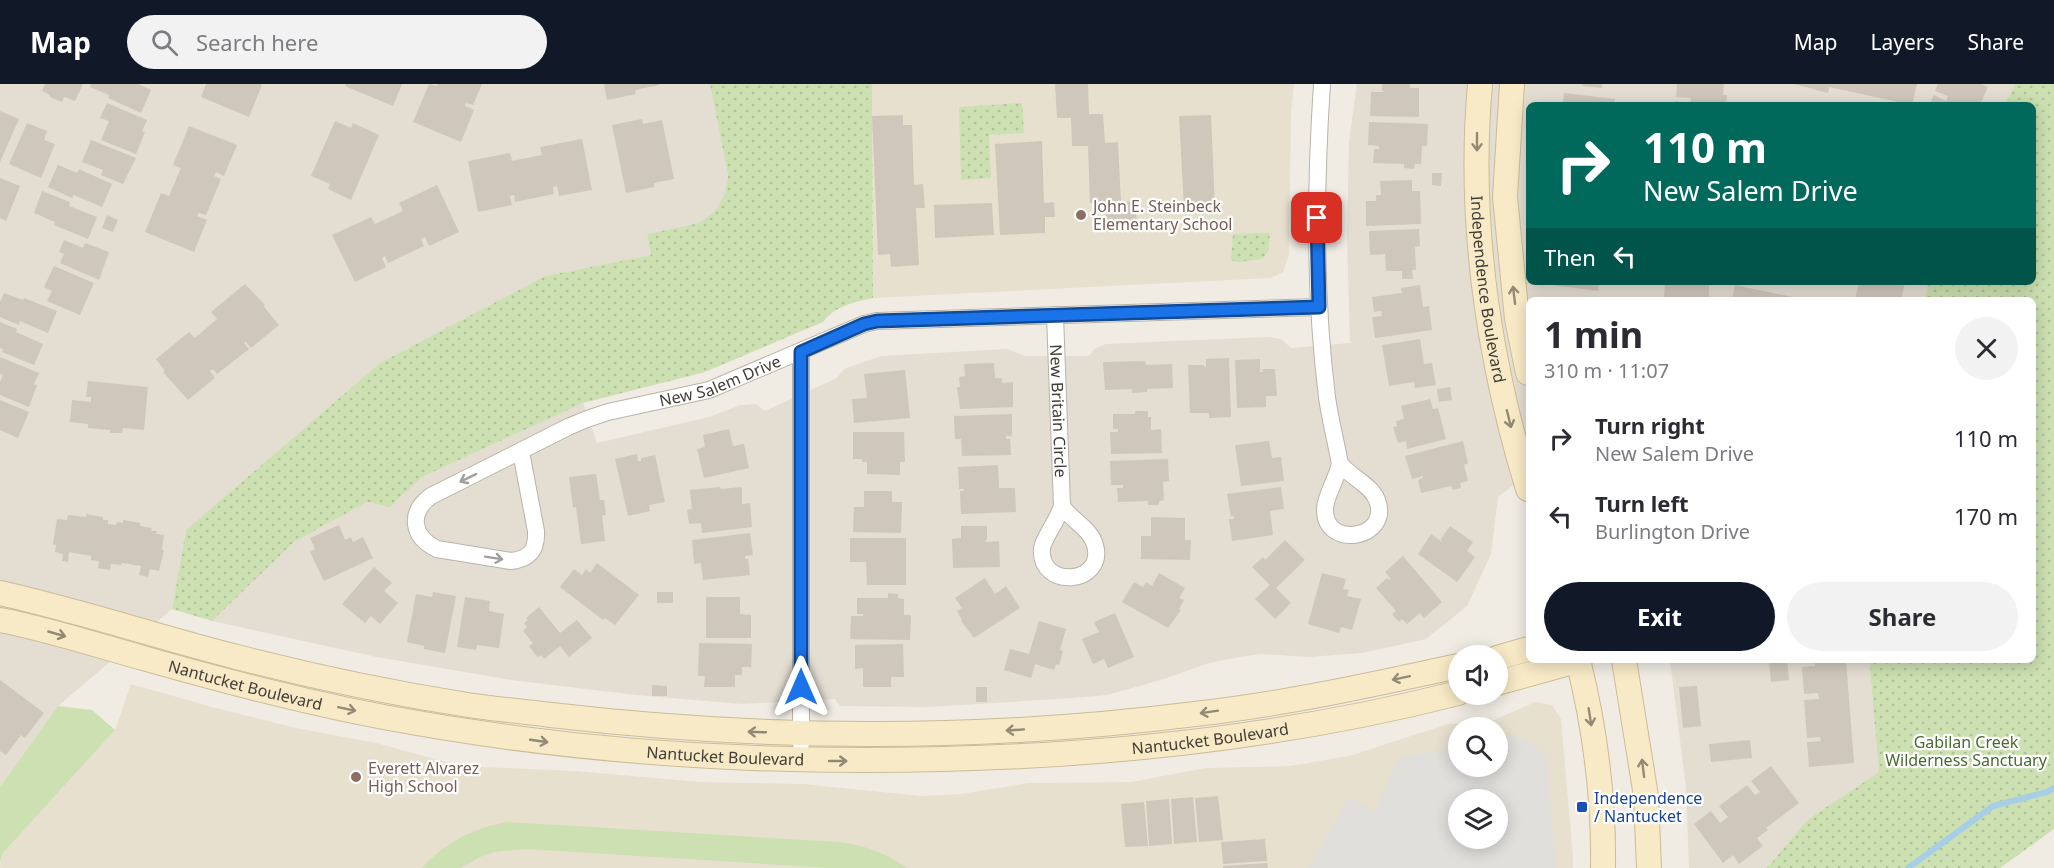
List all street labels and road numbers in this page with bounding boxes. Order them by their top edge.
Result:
street label: Independence Boulevard [1466,195,1511,385]
street label: New Britain Circle [1045,344,1072,478]
street label: New Salem Drive [657,350,784,412]
street label: Nantucket Boulevard [166,655,324,715]
street label: Nantucket Boulevard [1131,717,1290,759]
street label: Nantucket Boulevard [646,741,804,770]

